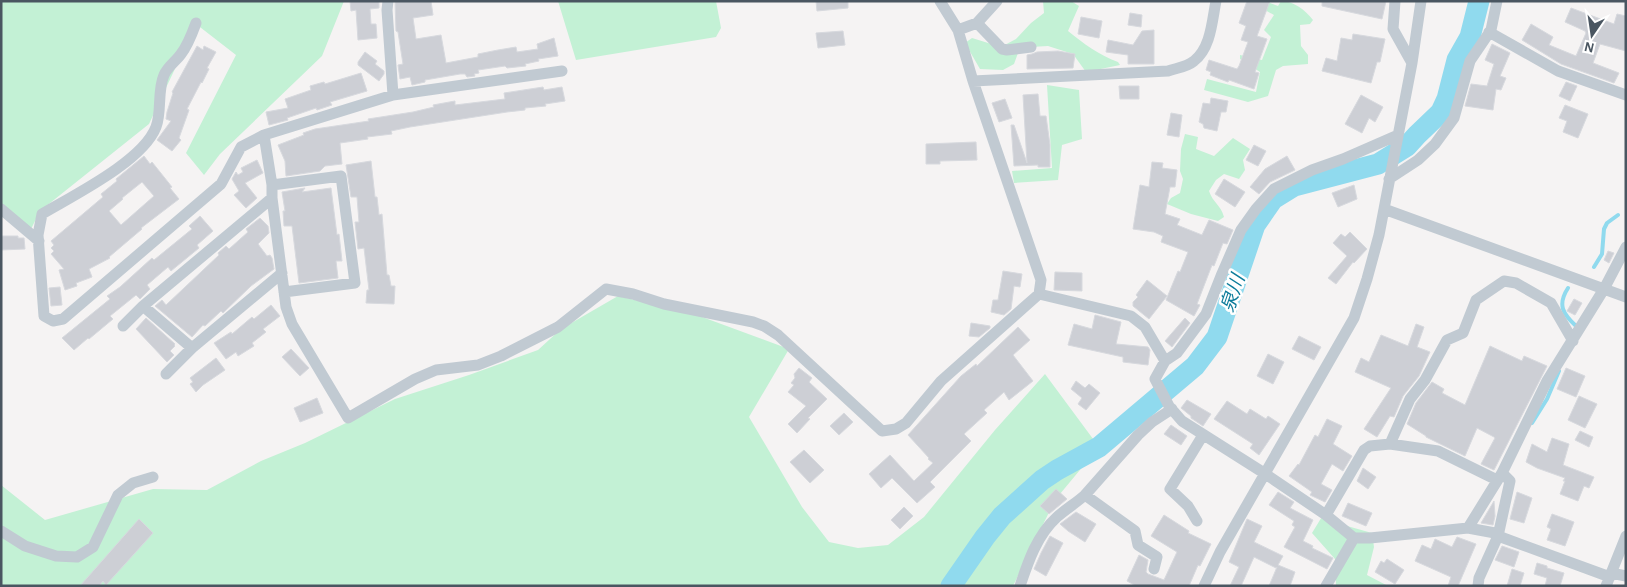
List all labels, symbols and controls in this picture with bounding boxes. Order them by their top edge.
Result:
north arrow [1567,10,1617,60]
text: N [1583,39,1596,55]
water label: 泉川 [1216,270,1249,315]

